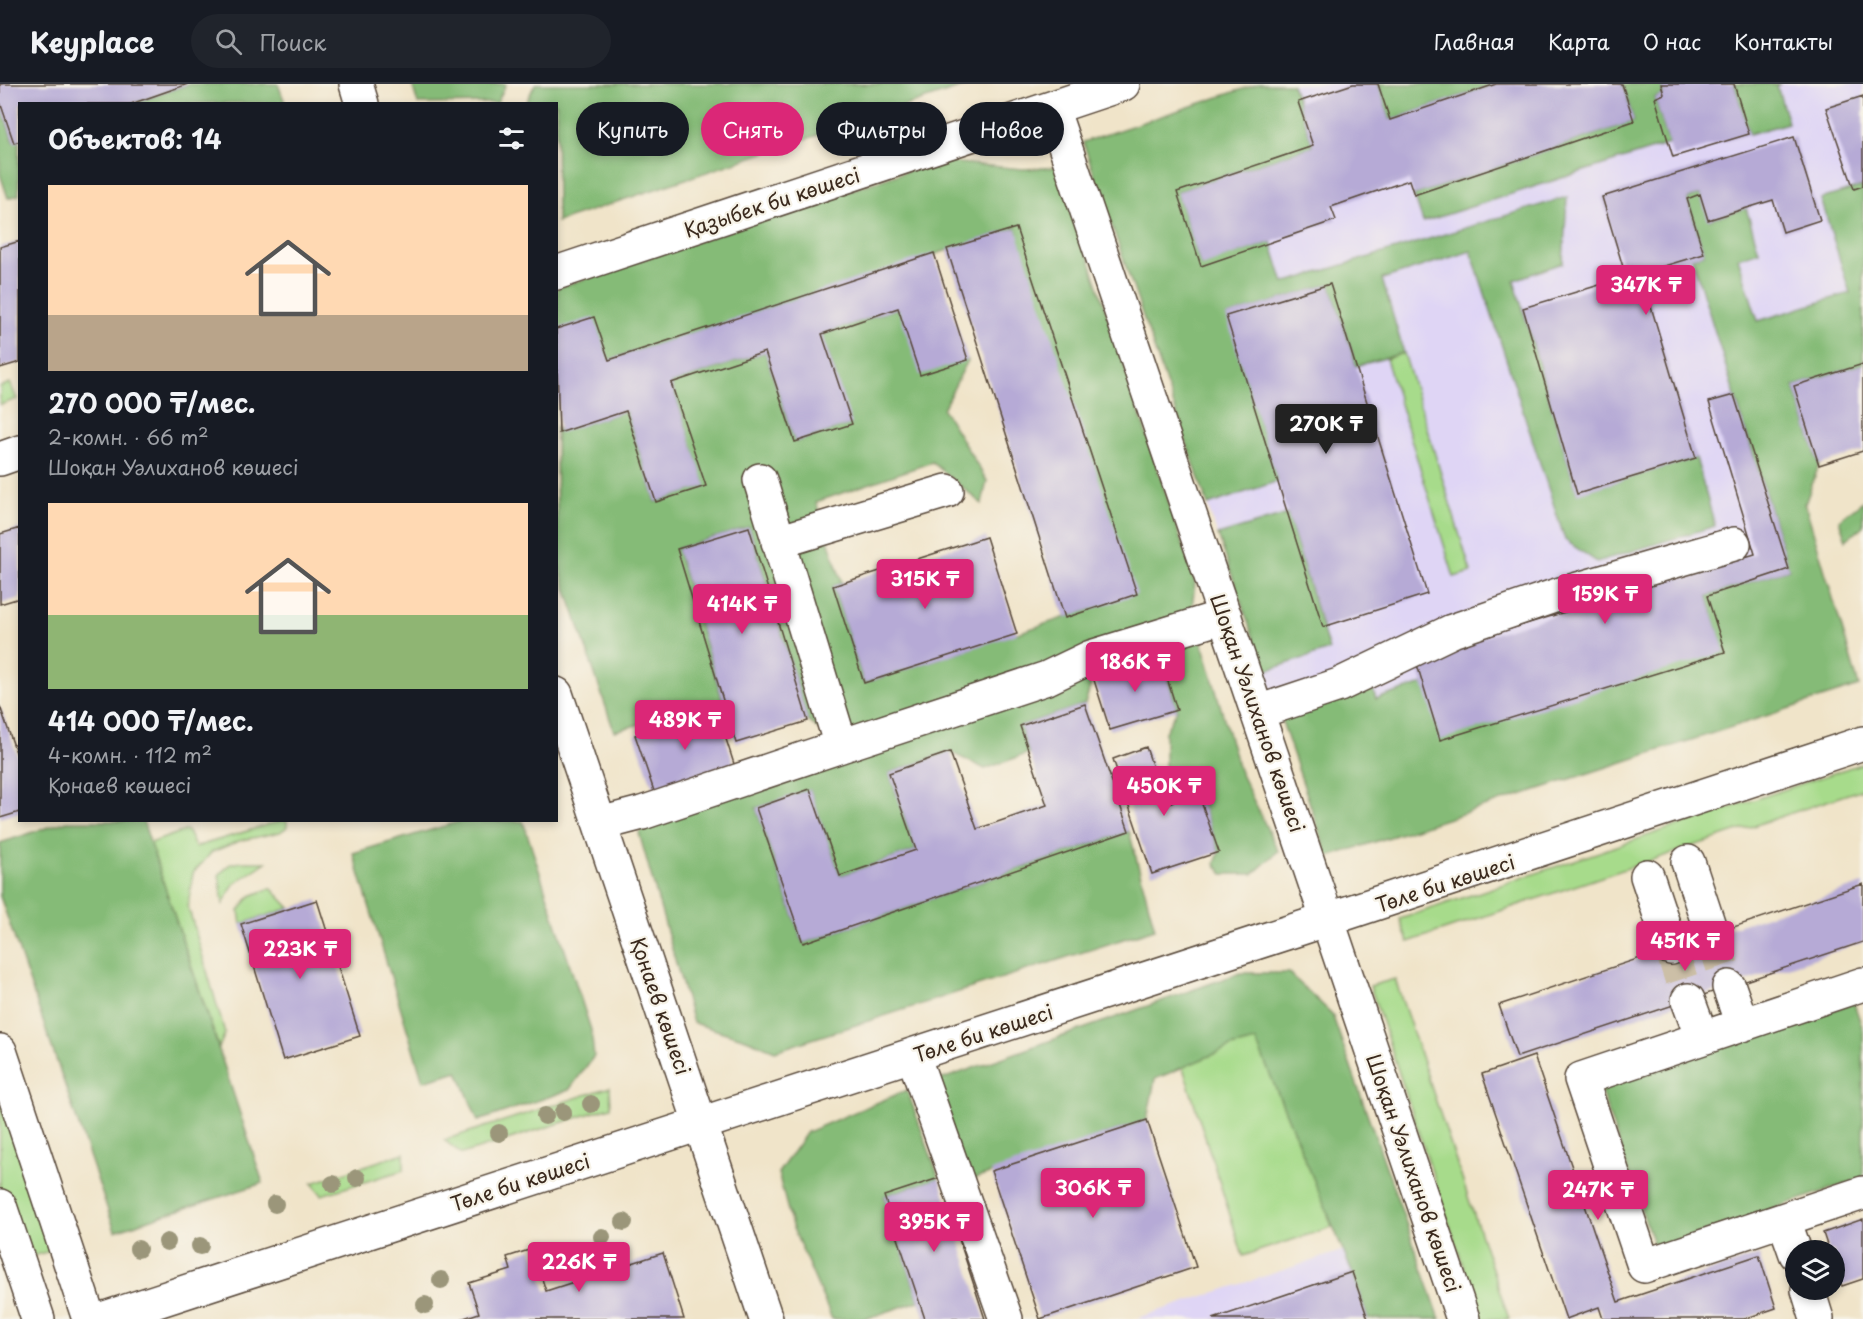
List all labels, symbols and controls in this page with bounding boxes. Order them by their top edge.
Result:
search box [191,14,611,68]
text: Keyplace [30,20,155,63]
icon: search [212,25,245,58]
text: Поиск [260,25,326,58]
text: Главная [1434,25,1515,57]
text: Карта [1548,25,1610,57]
text: О нас [1643,25,1701,57]
text: Контакты [1734,25,1833,57]
chip: Купить [576,102,689,156]
chip: Снять [701,102,804,156]
chip: Фильтры [816,102,947,156]
chip: Новое [959,102,1064,156]
text: Объектов: 14 [48,119,222,158]
icon: filters [495,122,528,155]
street label: Қазыбек би көшесі [680,159,864,245]
icon: home [234,224,342,332]
pin: 347K ₸ [1597,265,1695,316]
text: 347K ₸ [1610,269,1682,299]
text: 270 000 ₸/мес. [48,383,256,422]
pin: 270K ₸ [1277,404,1375,455]
text: 270K ₸ [1289,408,1363,438]
text: 2-комн. · 66 m² [48,422,209,452]
text: Шоқан Уәлиханов көшесі [48,452,298,482]
icon: home [234,542,342,650]
pin: 315K ₸ [876,559,974,610]
text: 315K ₸ [891,563,959,593]
pin: 159K ₸ [1556,574,1654,625]
text: 159K ₸ [1572,578,1638,608]
pin: 414K ₸ [693,584,791,635]
text: 414K ₸ [707,588,777,618]
street label: Шоқан Уәлиханов көшесі [1203,590,1313,836]
pin: 186K ₸ [1086,642,1184,693]
text: 186K ₸ [1100,646,1170,676]
pin: 489K ₸ [636,700,734,751]
text: 414 000 ₸/мес. [48,701,254,740]
text: 489K ₸ [649,704,721,734]
text: 4-комн. · 112 m² [48,740,212,770]
pin: 450K ₸ [1115,766,1213,817]
text: Қонаев көшесі [48,770,191,800]
text: 450K ₸ [1127,770,1201,800]
street label: Төле би көшесі [1371,846,1519,920]
pin: 451K ₸ [1636,921,1734,972]
text: 451K ₸ [1650,925,1720,955]
pin: 223K ₸ [251,929,349,980]
text: 223K ₸ [263,933,337,963]
street label: Қонаев көшесі [623,933,699,1079]
street label: Төле би көшесі [909,996,1057,1070]
street label: Шоқан Уәлиханов көшесі [1359,1050,1469,1296]
street label: Төле би көшесі [446,1145,594,1219]
pin: 306K ₸ [1044,1168,1142,1219]
pin: 247K ₸ [1549,1170,1647,1221]
text: 306K ₸ [1055,1172,1131,1202]
text: 247K ₸ [1562,1174,1634,1204]
pin: 395K ₸ [885,1202,983,1253]
text: 395K ₸ [898,1206,970,1236]
map controls [1785,1240,1845,1300]
button: layers [1785,1240,1845,1300]
pin: 226K ₸ [530,1242,628,1293]
text: 226K ₸ [542,1246,616,1276]

